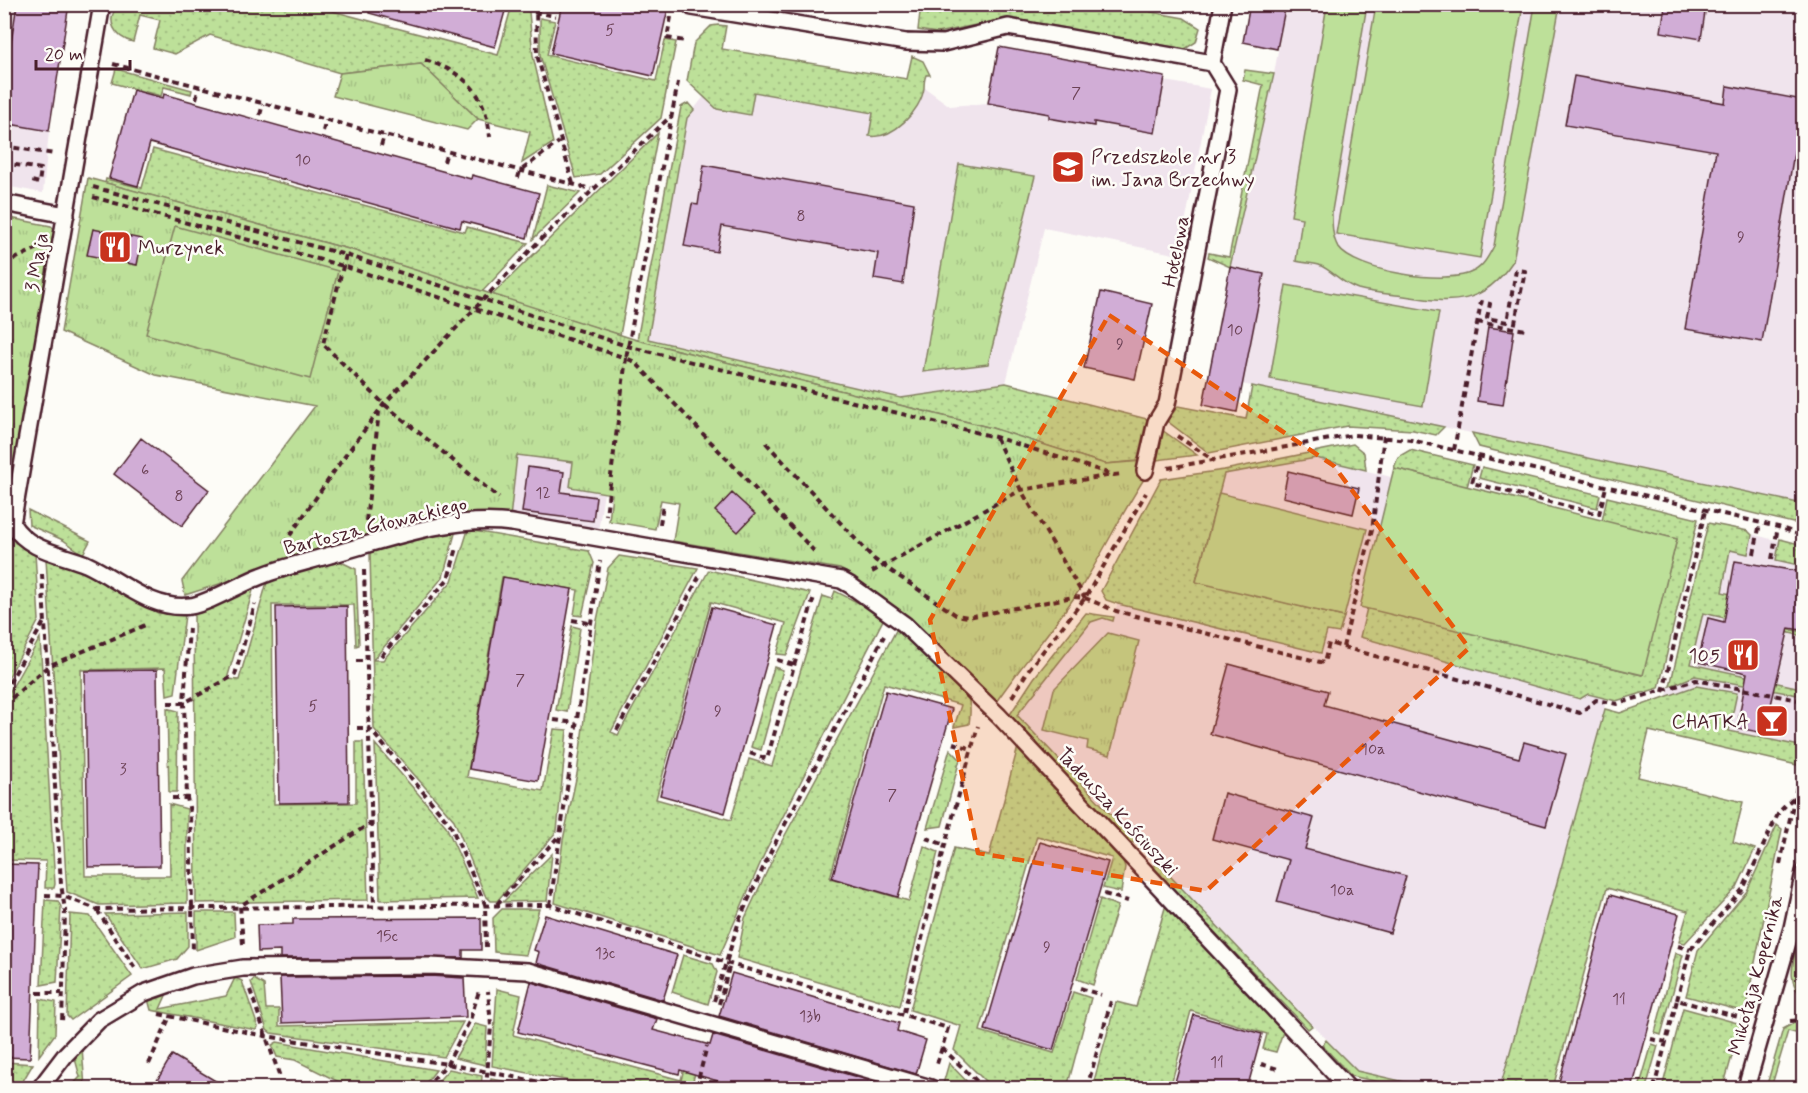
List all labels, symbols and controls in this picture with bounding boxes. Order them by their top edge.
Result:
house number: 5 [605,20,615,41]
scale bar [36,33,130,71]
text: 20 m [45,43,83,67]
house number: 7 [1071,83,1081,104]
place label: Przedszkole nr 3 im. Jana Brzechwy [1091,144,1255,194]
school or university icon: Przedszkole nr 3 im. Jana Brzechwy [1050,149,1086,185]
house number: 10 [295,150,311,171]
house number: 8 [796,206,806,227]
street label: Hotelowa [1156,213,1197,289]
house number: 9 [1737,227,1745,248]
restaurant icon: Murzynek [97,229,133,265]
street label: 3 Maja [19,230,56,294]
place label: Murzynek [138,235,224,262]
house number: 10 [1227,320,1243,341]
house number: 9 [1116,334,1124,355]
house number: 6 [141,460,149,481]
house number: 12 [535,483,551,504]
house number: 8 [174,486,184,507]
street label: Bartosza Głowackiego [281,491,470,562]
restaurant icon: 105 [1725,637,1761,673]
place label: 105 [1689,643,1720,670]
house number: 7 [515,670,525,691]
house number: 5 [308,696,318,717]
house number: 9 [714,701,722,722]
bar icon: CHATKA [1754,703,1790,739]
place label: CHATKA [1671,709,1749,736]
house number: 10a [1361,739,1385,760]
street label: Tadeusza Kościuszki [1050,742,1184,882]
house number: 3 [119,759,127,780]
house number: 7 [887,785,897,806]
house number: 10a [1330,880,1354,901]
street label: Mikołaja Kopernika [1722,892,1791,1058]
house number: 15c [376,926,399,947]
house number: 9 [1043,937,1051,958]
house number: 13c [595,943,616,964]
house number: 11 [1612,989,1626,1010]
house number: 13b [799,1006,821,1027]
house number: 11 [1210,1052,1224,1073]

